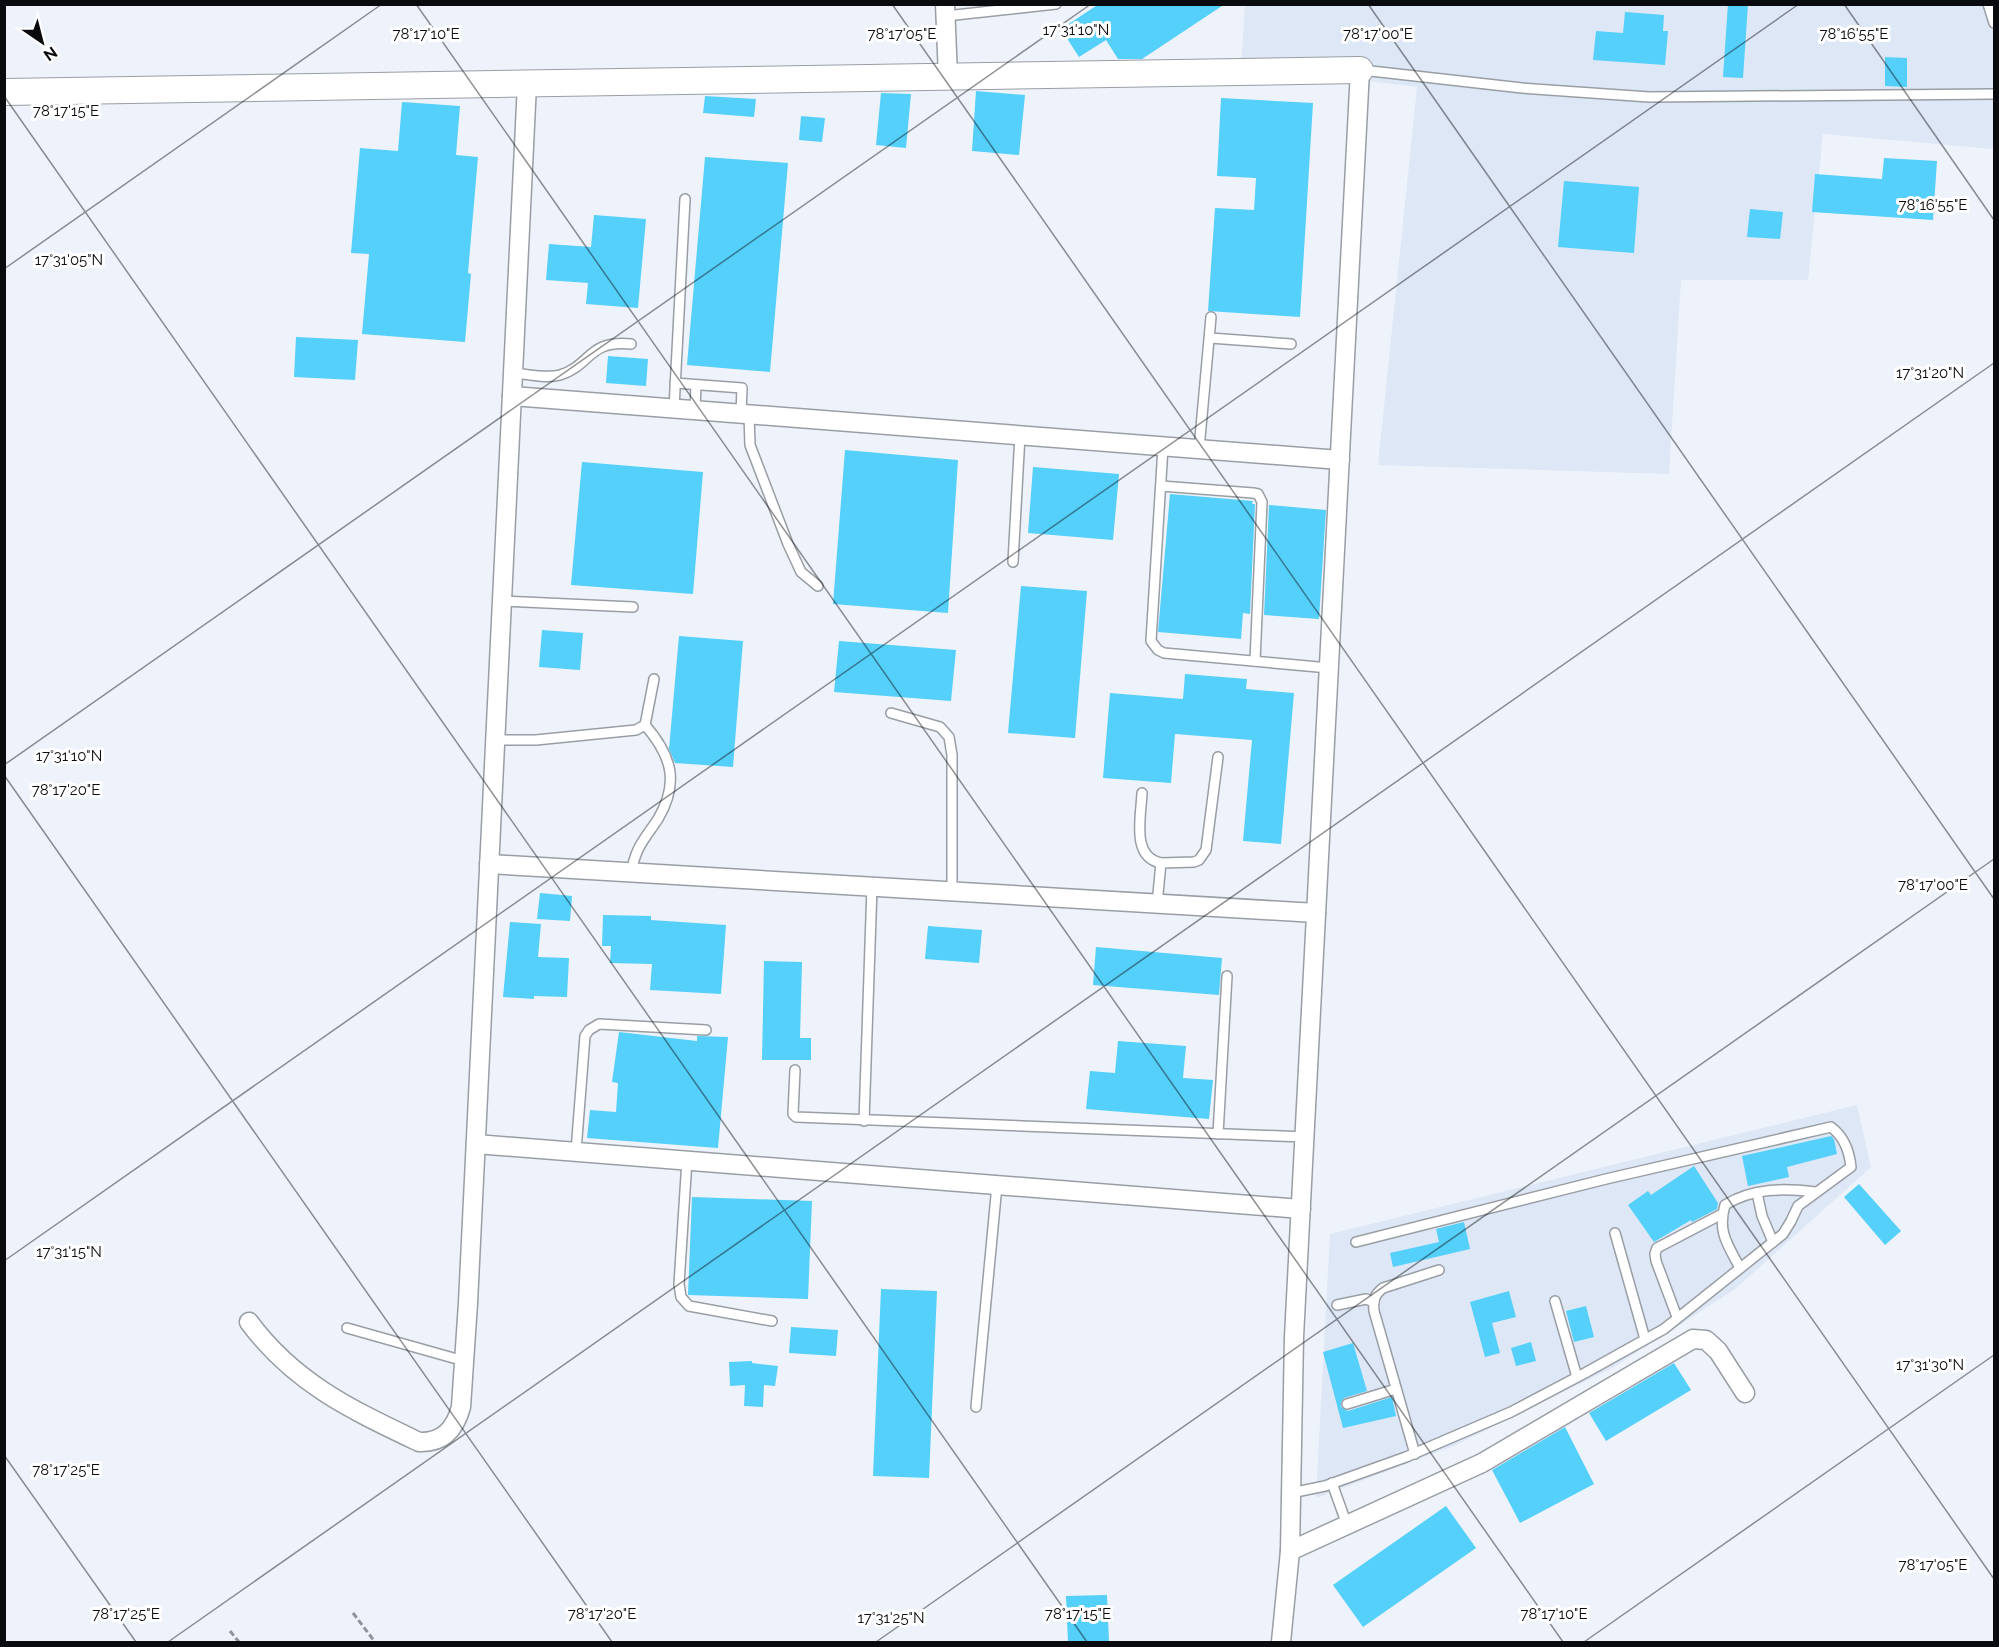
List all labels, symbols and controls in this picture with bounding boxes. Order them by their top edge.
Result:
north arrow [12,12,72,72]
text: 17°31'10"N [1043,21,1109,39]
text: 78°17'10"E [392,25,460,43]
text: 78°17'05"E [868,25,936,43]
text: 78°17'00"E [1343,25,1413,43]
text: 78°16'55"E [1820,25,1888,43]
text: N [40,43,61,65]
text: 78°17'15"E [33,102,99,120]
text: 78°16'55"E [1899,196,1967,214]
text: 17°31'05"N [35,251,103,269]
text: 17°31'20"N [1896,364,1964,382]
text: 17°31'10"N [36,747,102,765]
text: 78°17'20"E [32,781,100,799]
text: 78°17'00"E [1898,876,1968,894]
text: 17°31'15"N [36,1243,102,1261]
text: 17°31'30"N [1896,1356,1964,1374]
text: 78°17'25"E [32,1461,100,1479]
text: 78°17'05"E [1899,1556,1967,1574]
text: 78°17'25"E [92,1605,160,1623]
text: 78°17'20"E [568,1605,636,1623]
text: 78°17'15"E [1045,1605,1111,1623]
text: 78°17'10"E [1520,1605,1588,1623]
text: 17°31'25"N [857,1609,925,1627]

